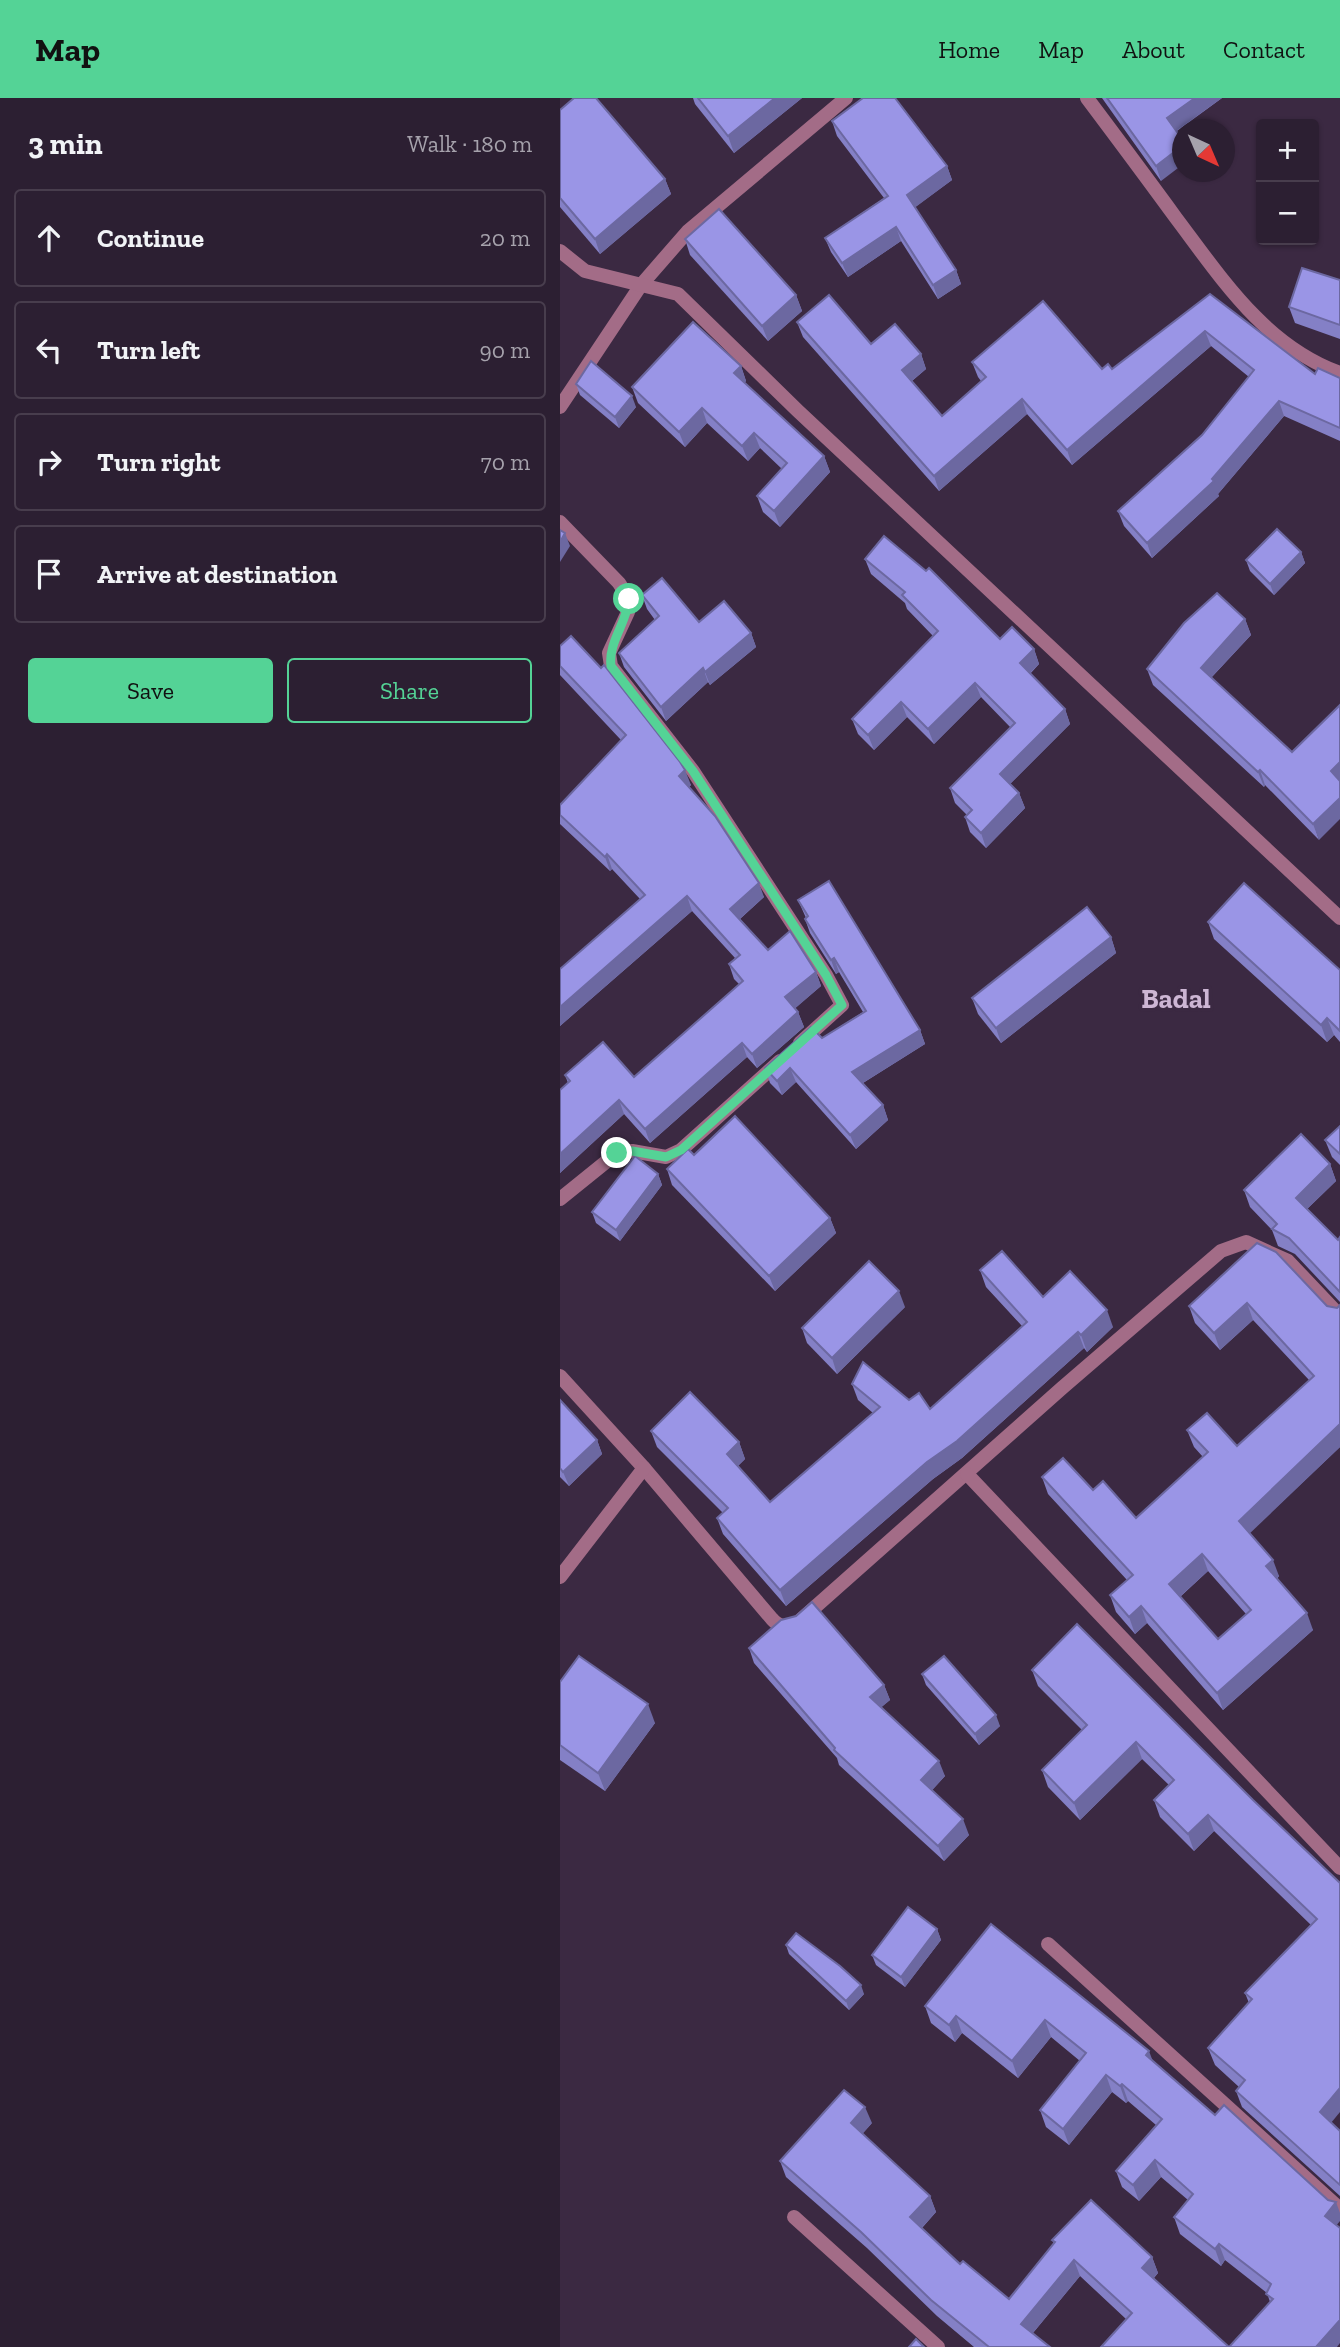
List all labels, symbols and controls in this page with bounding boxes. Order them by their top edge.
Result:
text: Map [35,30,100,69]
text: Home [938,35,1000,64]
text: Map [1038,35,1084,64]
text: About [1122,35,1185,64]
text: Contact [1223,35,1305,64]
north arrow [1172,119,1235,182]
map controls [1256,119,1319,245]
button: + [1256,119,1319,182]
text: 3 min [28,126,103,162]
text: Walk · 180 m [407,130,532,158]
button: − [1256,182,1319,245]
icon: ahead [30,219,68,257]
text: Continue [97,222,204,254]
text: 20 m [480,224,530,252]
icon: left [30,331,68,369]
text: Turn left [97,334,200,366]
text: 90 m [479,336,530,364]
icon: right [30,443,68,481]
text: Turn right [97,446,220,478]
text: 70 m [481,448,530,476]
icon: arrive [30,555,68,593]
text: Arrive at destination [97,558,337,590]
route start [613,583,644,614]
button: Save [28,658,273,723]
button: Share [287,658,532,723]
district label: Badal [1141,982,1211,1015]
route end [601,1137,632,1168]

